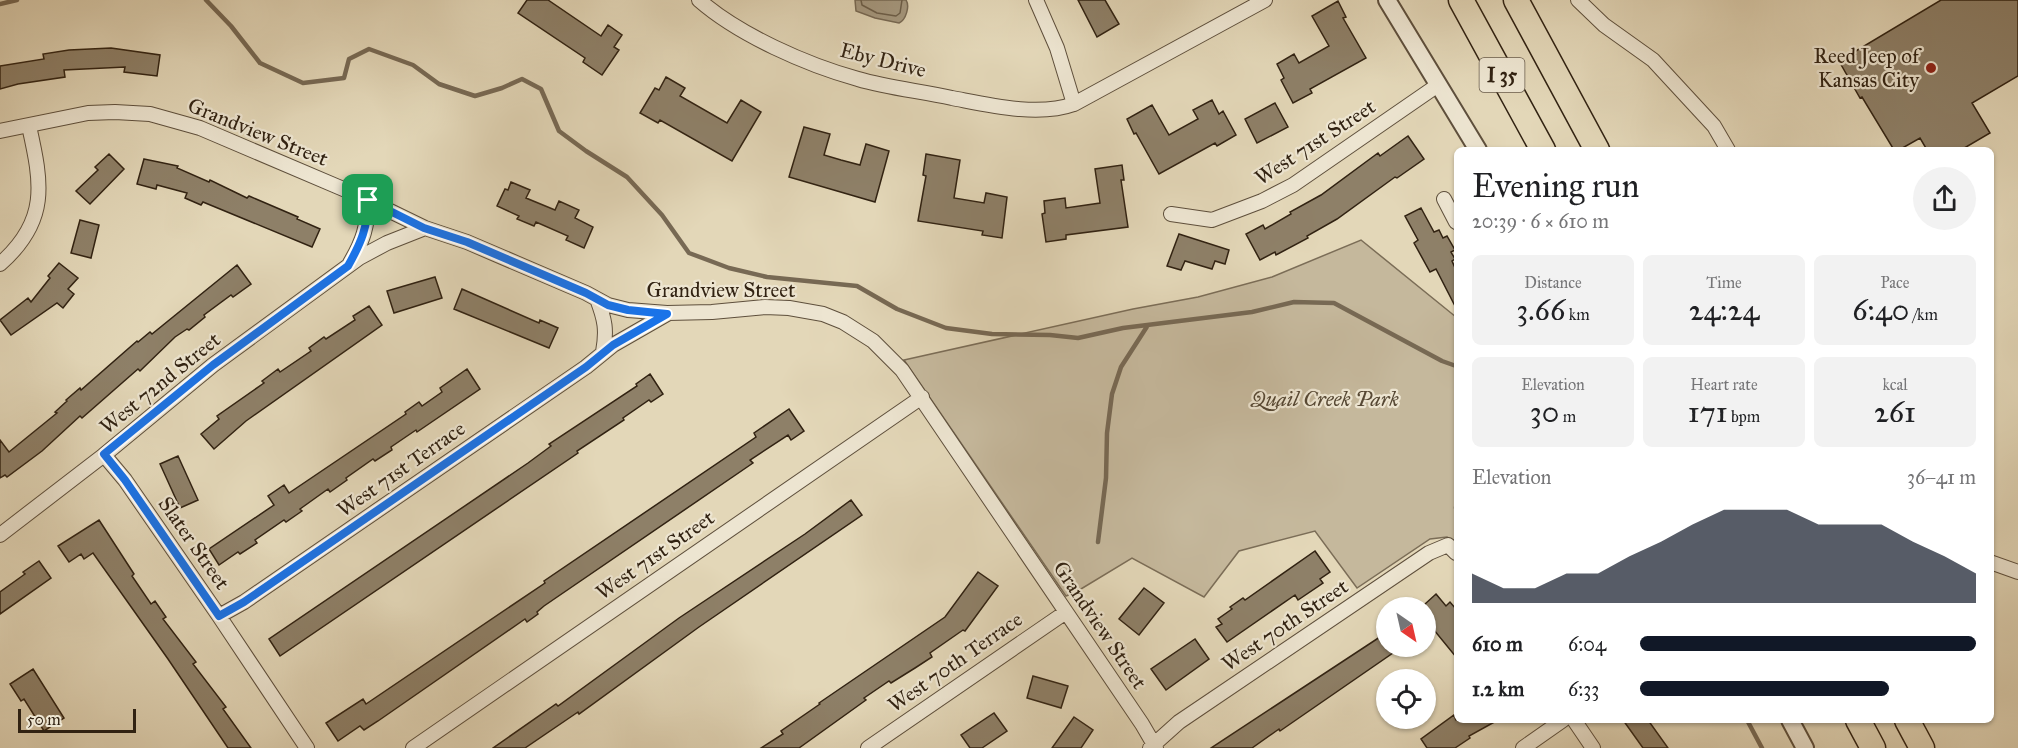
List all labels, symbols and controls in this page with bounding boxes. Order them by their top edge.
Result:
street label: Eby Drive [837,37,929,83]
place label: Reed Jeep of Kansas City [1813,43,1922,93]
road number: I 35 [1480,58,1524,92]
marker: Reed Jeep of Kansas City [1924,61,1938,75]
street label: Grandview Street [184,92,332,172]
street label: West 71st Street [1250,93,1381,191]
text: Evening run [1472,166,1639,206]
button: share [1913,167,1976,230]
pin [342,174,393,225]
icon: arrive [351,183,384,216]
text: 20:39 · 6 × 610 m [1472,209,1609,233]
text: Distance [1524,273,1582,292]
text: Time [1706,273,1742,292]
text: Pace [1880,273,1910,292]
street label: Grandview Street [647,277,796,303]
text: 3.66 [1516,292,1565,328]
text: 24:24 [1689,292,1759,328]
text: 6:40 [1852,292,1909,328]
text: km [1565,305,1590,324]
text: /km [1909,305,1938,324]
street label: West 72nd Street [94,326,226,440]
text: Elevation [1521,375,1585,394]
text: Heart rate [1690,375,1758,394]
text: kcal [1882,375,1908,394]
park label: Quail Creek Park [1250,386,1399,412]
text: 30 [1530,394,1559,430]
text: 171 [1688,394,1728,430]
text: 261 [1874,394,1916,430]
text: m [1559,407,1576,426]
text: bpm [1728,407,1760,426]
street label: West 71st Terrace [332,415,470,523]
text: Elevation [1472,465,1551,489]
text: 36–41 m [1907,465,1976,489]
street label: Slater Street [153,492,236,595]
street label: West 71st Street [591,504,720,605]
street label: Grandview Street [1048,556,1153,694]
street label: West 70th Street [1217,573,1354,677]
north arrow [1376,597,1436,657]
map controls [1376,597,1436,729]
street label: West 70th Terrace [883,606,1027,718]
text: 610 m [1472,632,1523,656]
text: 6:04 [1568,632,1606,656]
button: locate [1376,669,1436,729]
text: 1.2 km [1472,677,1524,701]
text: 6:33 [1568,677,1599,701]
scale bar [18,706,136,734]
text: 50 m [27,710,61,729]

